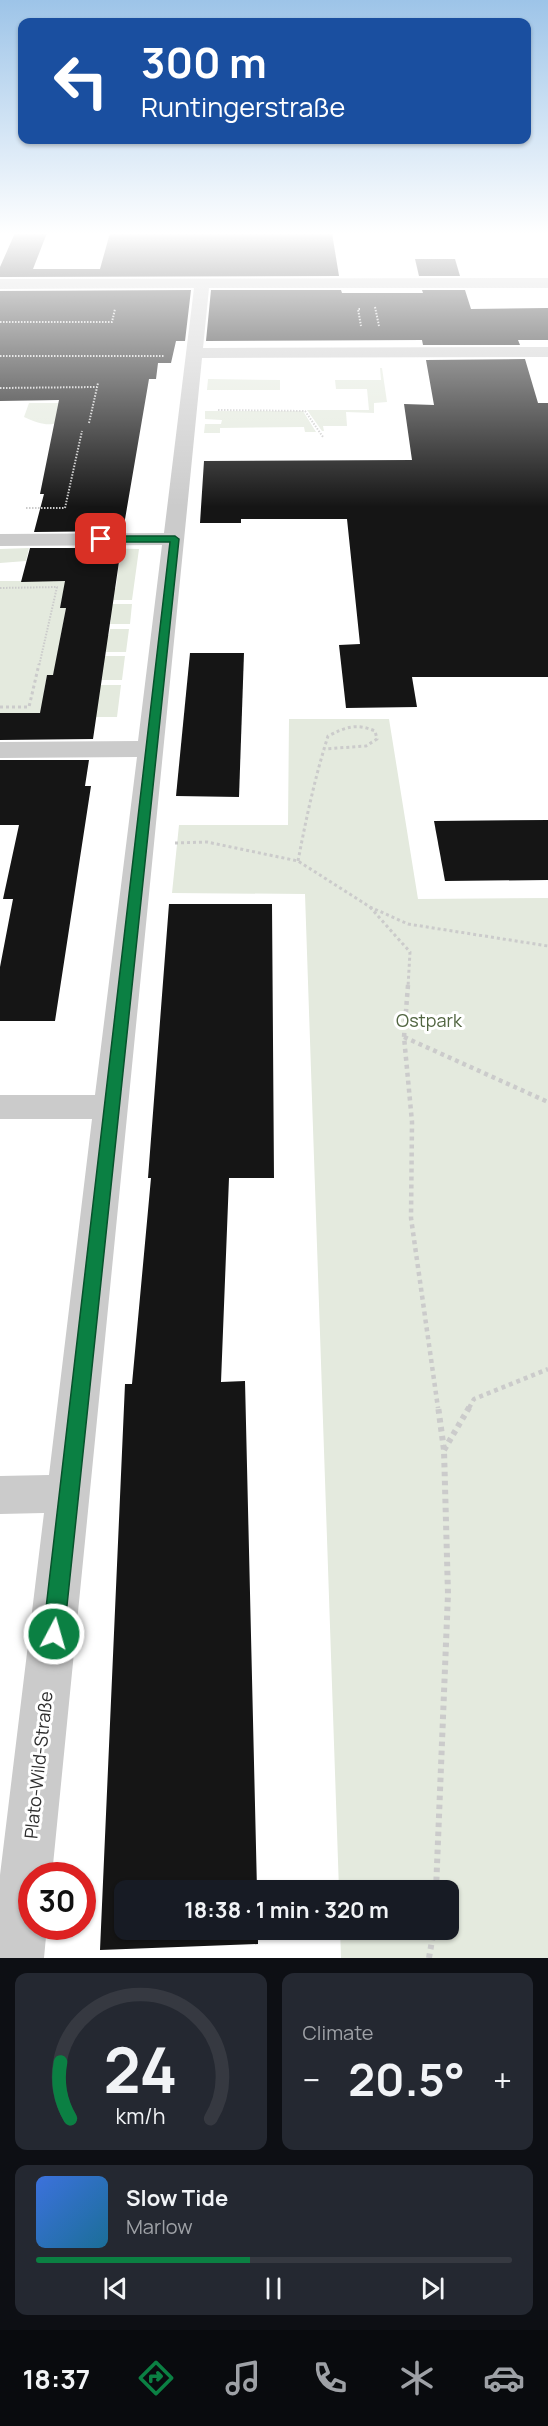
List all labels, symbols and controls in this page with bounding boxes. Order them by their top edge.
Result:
text: 300 m [141,33,267,91]
icon: left [42,42,120,120]
text: Runtingerstraße [141,88,345,125]
pin [75,513,126,564]
icon: arrive [84,522,117,555]
park label: Ostpark [396,1008,463,1032]
position arrow [22,1602,86,1666]
street label: Plato-Wild-Straße [18,1690,58,1840]
speed limit sign: 30 [18,1862,96,1940]
text: 18:38 · 1 min · 320 m [184,1895,389,1925]
text: Climate [303,2019,374,2046]
text: 24 [104,2026,178,2112]
text: 20.5° [348,2048,465,2110]
text: − [303,2057,320,2102]
text: + [493,2057,512,2102]
text: km/h [116,2101,166,2130]
text: Slow Tide [126,2183,228,2213]
text: Marlow [126,2213,193,2240]
icon: previous [99,2272,132,2305]
icon: pause [257,2272,290,2305]
icon: next [416,2272,449,2305]
icon: directions [135,2357,177,2399]
icon: music [222,2357,264,2399]
icon: phone [309,2357,351,2399]
icon: climate [396,2357,438,2399]
icon: car [483,2357,525,2399]
text: 18:37 [23,2360,90,2397]

